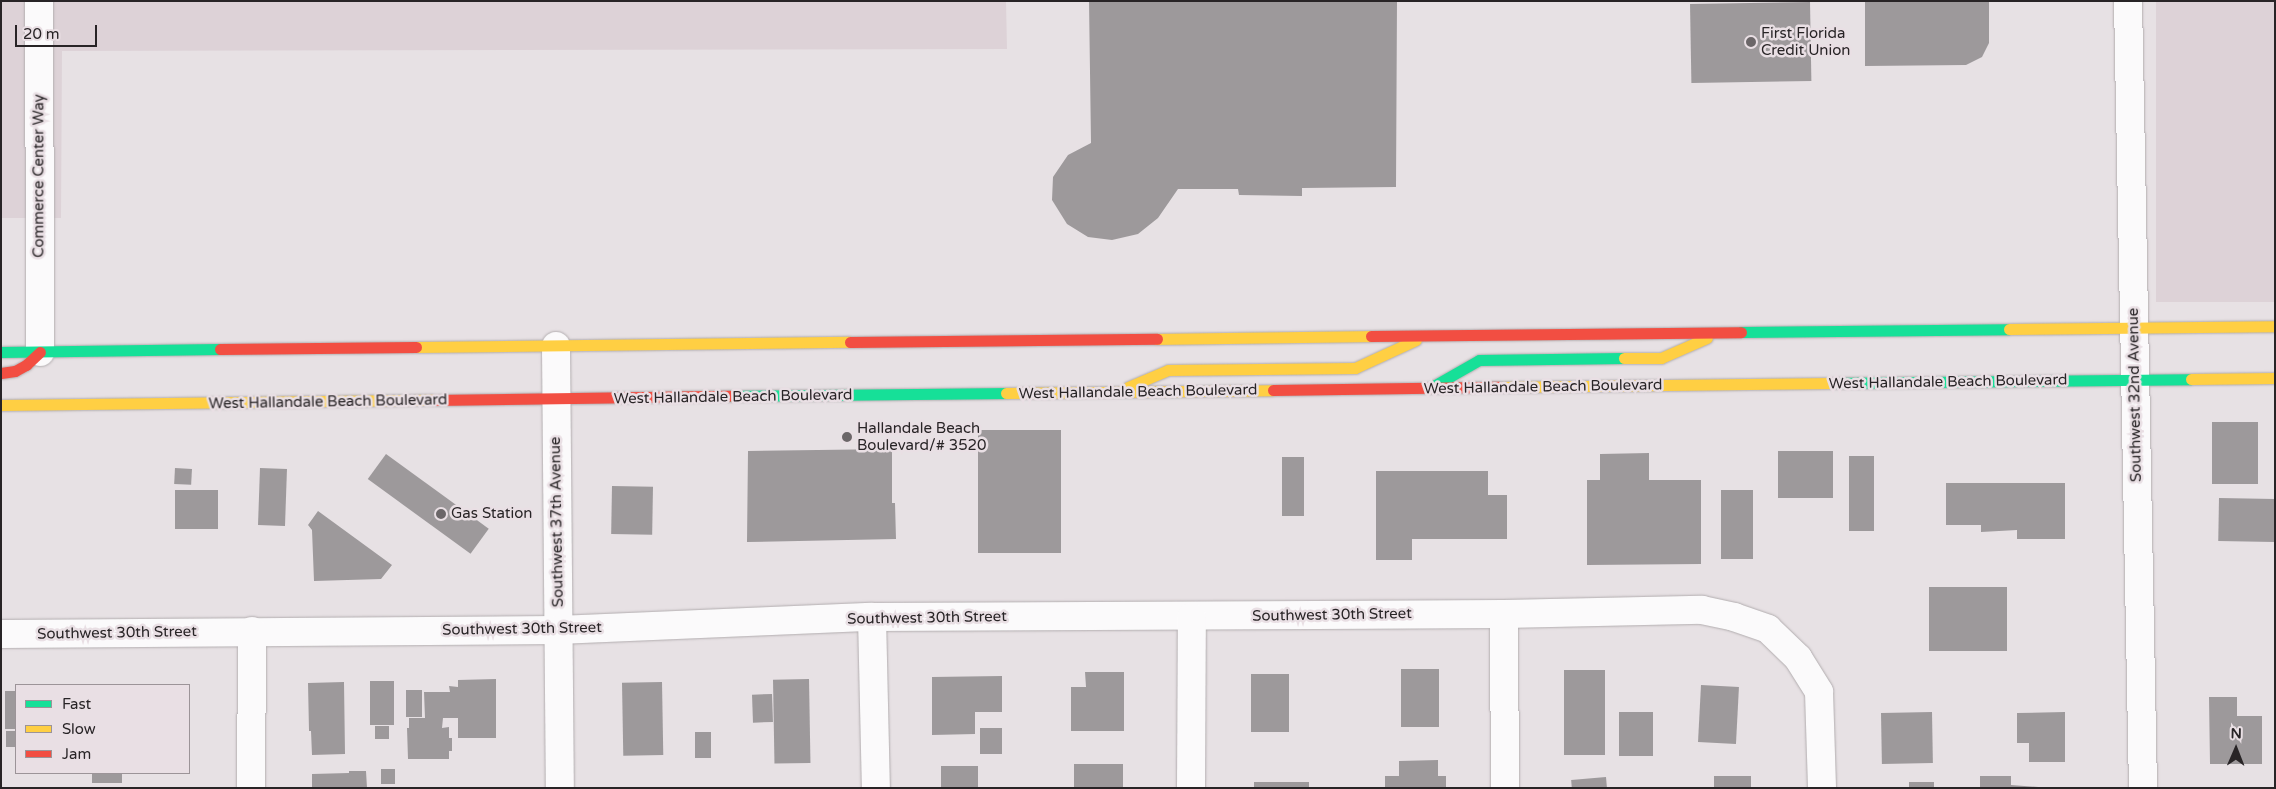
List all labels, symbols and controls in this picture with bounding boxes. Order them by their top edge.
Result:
scale bar [18,15,100,47]
place label: First Florida Credit Union [1761,24,1850,59]
text: 20 m [23,25,60,43]
marker: First Florida Credit Union [1745,36,1757,48]
street label: Commerce Center Way [30,94,48,258]
street label: Southwest 32nd Avenue [2124,308,2146,482]
street label: West Hallandale Beach Boulevard [1828,371,2068,393]
street label: West Hallandale Beach Boulevard [1423,376,1663,398]
street label: West Hallandale Beach Boulevard [1018,381,1258,403]
street label: West Hallandale Beach Boulevard [613,386,853,408]
street label: West Hallandale Beach Boulevard [208,391,448,413]
place label: Hallandale Beach Boulevard/# 3520 [857,419,986,454]
marker: Hallandale Beach Boulevard/# 3520 [841,431,853,443]
street label: Southwest 37th Avenue [547,437,567,607]
place label: Gas Station [451,505,532,523]
marker: Gas Station [435,508,447,520]
street label: Southwest 30th Street [1252,605,1412,625]
street label: Southwest 30th Street [847,608,1007,628]
street label: Southwest 30th Street [442,619,602,639]
street label: Southwest 30th Street [37,623,197,643]
legend [15,684,190,774]
text: Fast [62,695,91,713]
text: Slow [62,720,96,738]
north arrow [2211,724,2261,774]
text: N [2230,725,2242,742]
text: Jam [62,745,91,763]

